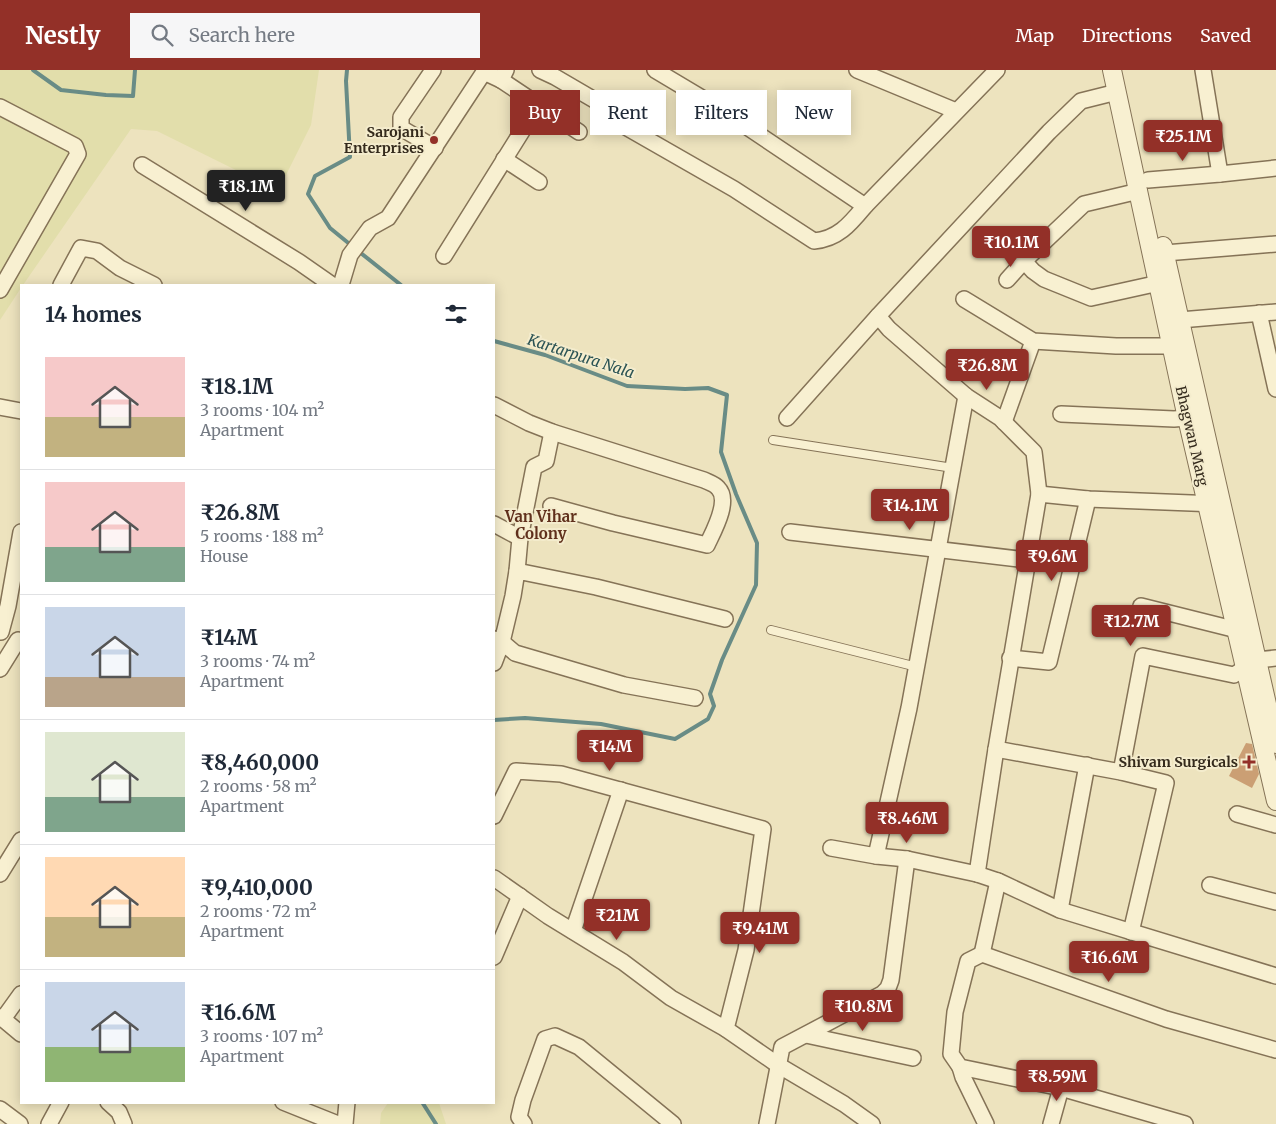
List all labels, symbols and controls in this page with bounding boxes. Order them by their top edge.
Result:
search box [130,13,480,58]
text: Nestly [25,20,100,51]
icon: search [148,21,176,49]
text: Search here [188,23,295,47]
text: Map [1016,24,1054,47]
text: Directions [1082,24,1172,47]
text: Saved [1200,24,1251,47]
chip: Buy [510,90,580,135]
chip: Rent [590,90,666,135]
chip: Filters [676,90,767,135]
chip: New [777,90,851,135]
pin: ₹25.1M [1142,119,1224,162]
place label: Sarojani Enterprises [344,123,424,157]
text: ₹25.1M [1154,126,1212,146]
marker: Sarojani Enterprises [428,134,440,146]
pin: ₹18.1M [205,170,287,212]
text: ₹18.1M [218,176,274,196]
pin: ₹10.1M [970,226,1052,268]
text: ₹10.1M [983,232,1039,252]
icon: filters [442,300,470,328]
text: 14 homes [45,301,142,328]
water label: Kartarpura Nala [524,329,637,382]
pin: ₹26.8M [946,348,1028,391]
text: ₹26.8M [957,355,1017,375]
text: ₹18.1M [200,373,273,400]
icon: home [85,377,145,437]
street label: Bhagwan Marg [1172,384,1212,488]
text: 3 rooms · 104 m² [200,400,324,420]
text: Apartment [200,420,284,440]
pin: ₹14.1M [869,488,951,531]
text: ₹14.1M [882,495,938,515]
text: ₹26.8M [200,499,280,526]
icon: home [85,502,145,562]
district label: Van Vihar Colony [504,507,577,543]
text: 5 rooms · 188 m² [200,526,324,546]
pin: ₹9.6M [1017,540,1087,582]
text: House [200,546,248,566]
text: ₹9.6M [1027,546,1077,566]
pin: ₹12.7M [1090,604,1172,647]
text: ₹12.7M [1103,611,1159,631]
text: ₹14M [200,624,258,651]
icon: home [85,627,145,687]
text: 3 rooms · 74 m² [200,651,315,671]
text: Apartment [200,671,284,691]
pin: ₹14M [580,730,640,772]
text: ₹14M [588,736,632,756]
text: ₹8,460,000 [200,749,319,776]
icon: home [85,752,145,812]
place label: Shivam Surgicals [1119,753,1238,771]
marker: Shivam Surgicals [1242,755,1256,769]
text: 2 rooms · 58 m² [200,776,317,796]
text: Apartment [200,796,284,816]
pin: ₹8.46M [866,802,948,844]
text: ₹8.46M [876,808,938,828]
text: ₹9,410,000 [200,874,313,901]
icon: home [85,877,145,937]
pin: ₹21M [587,898,647,941]
text: 2 rooms · 72 m² [200,901,316,921]
text: ₹21M [595,905,639,925]
pin: ₹9.41M [719,912,801,954]
text: ₹9.41M [731,918,789,938]
text: Apartment [200,921,284,941]
pin: ₹16.6M [1068,940,1150,983]
text: ₹16.6M [1080,947,1138,967]
pin: ₹10.8M [822,990,904,1032]
text: ₹10.8M [834,996,892,1016]
text: ₹16.6M [200,999,276,1026]
icon: home [85,1002,145,1062]
text: 3 rooms · 107 m² [200,1026,323,1046]
text: Apartment [200,1046,284,1066]
pin: ₹8.59M [1016,1060,1098,1102]
text: ₹8.59M [1027,1066,1087,1086]

